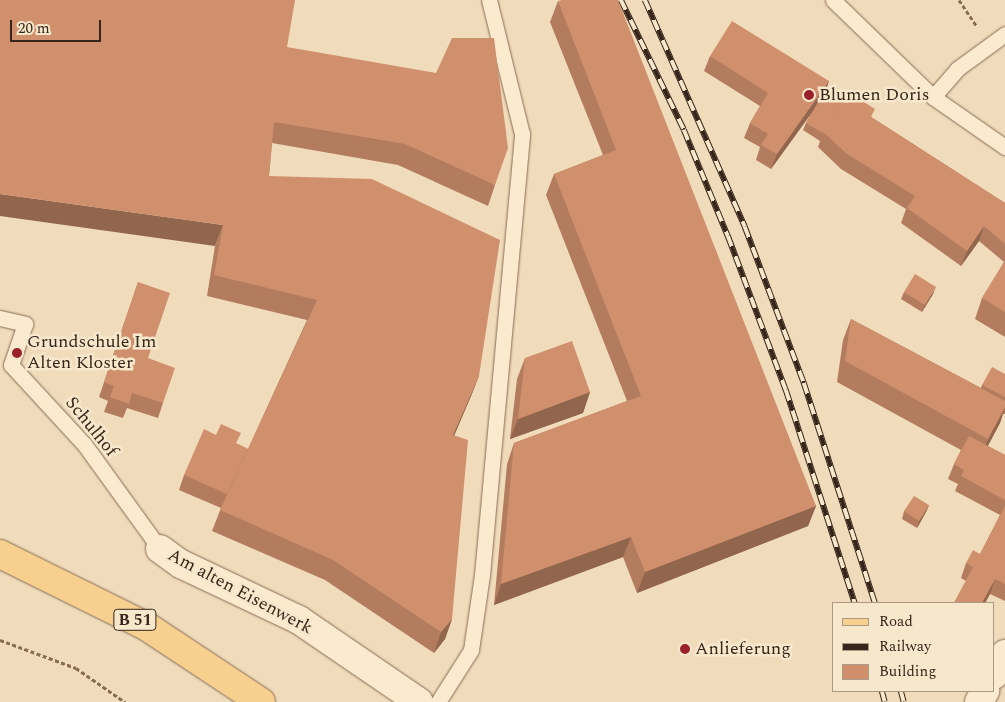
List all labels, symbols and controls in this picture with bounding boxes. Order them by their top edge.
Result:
scale bar [12,10,104,42]
text: 20 m [18,17,50,40]
place label: Blumen Doris [819,84,929,106]
marker: Blumen Doris [803,89,815,101]
place label: Grundschule Im Alten Kloster [27,332,157,374]
marker: Grundschule Im Alten Kloster [11,347,23,359]
street label: Schulhof [60,393,122,461]
street label: Am alten Eisenwerk [164,545,316,639]
legend [832,602,995,692]
road number: B 51 [112,606,158,634]
text: Road [879,610,913,633]
text: Railway [879,635,931,658]
place label: Anlieferung [695,638,791,660]
marker: Anlieferung [679,643,691,655]
text: Building [879,660,936,683]

